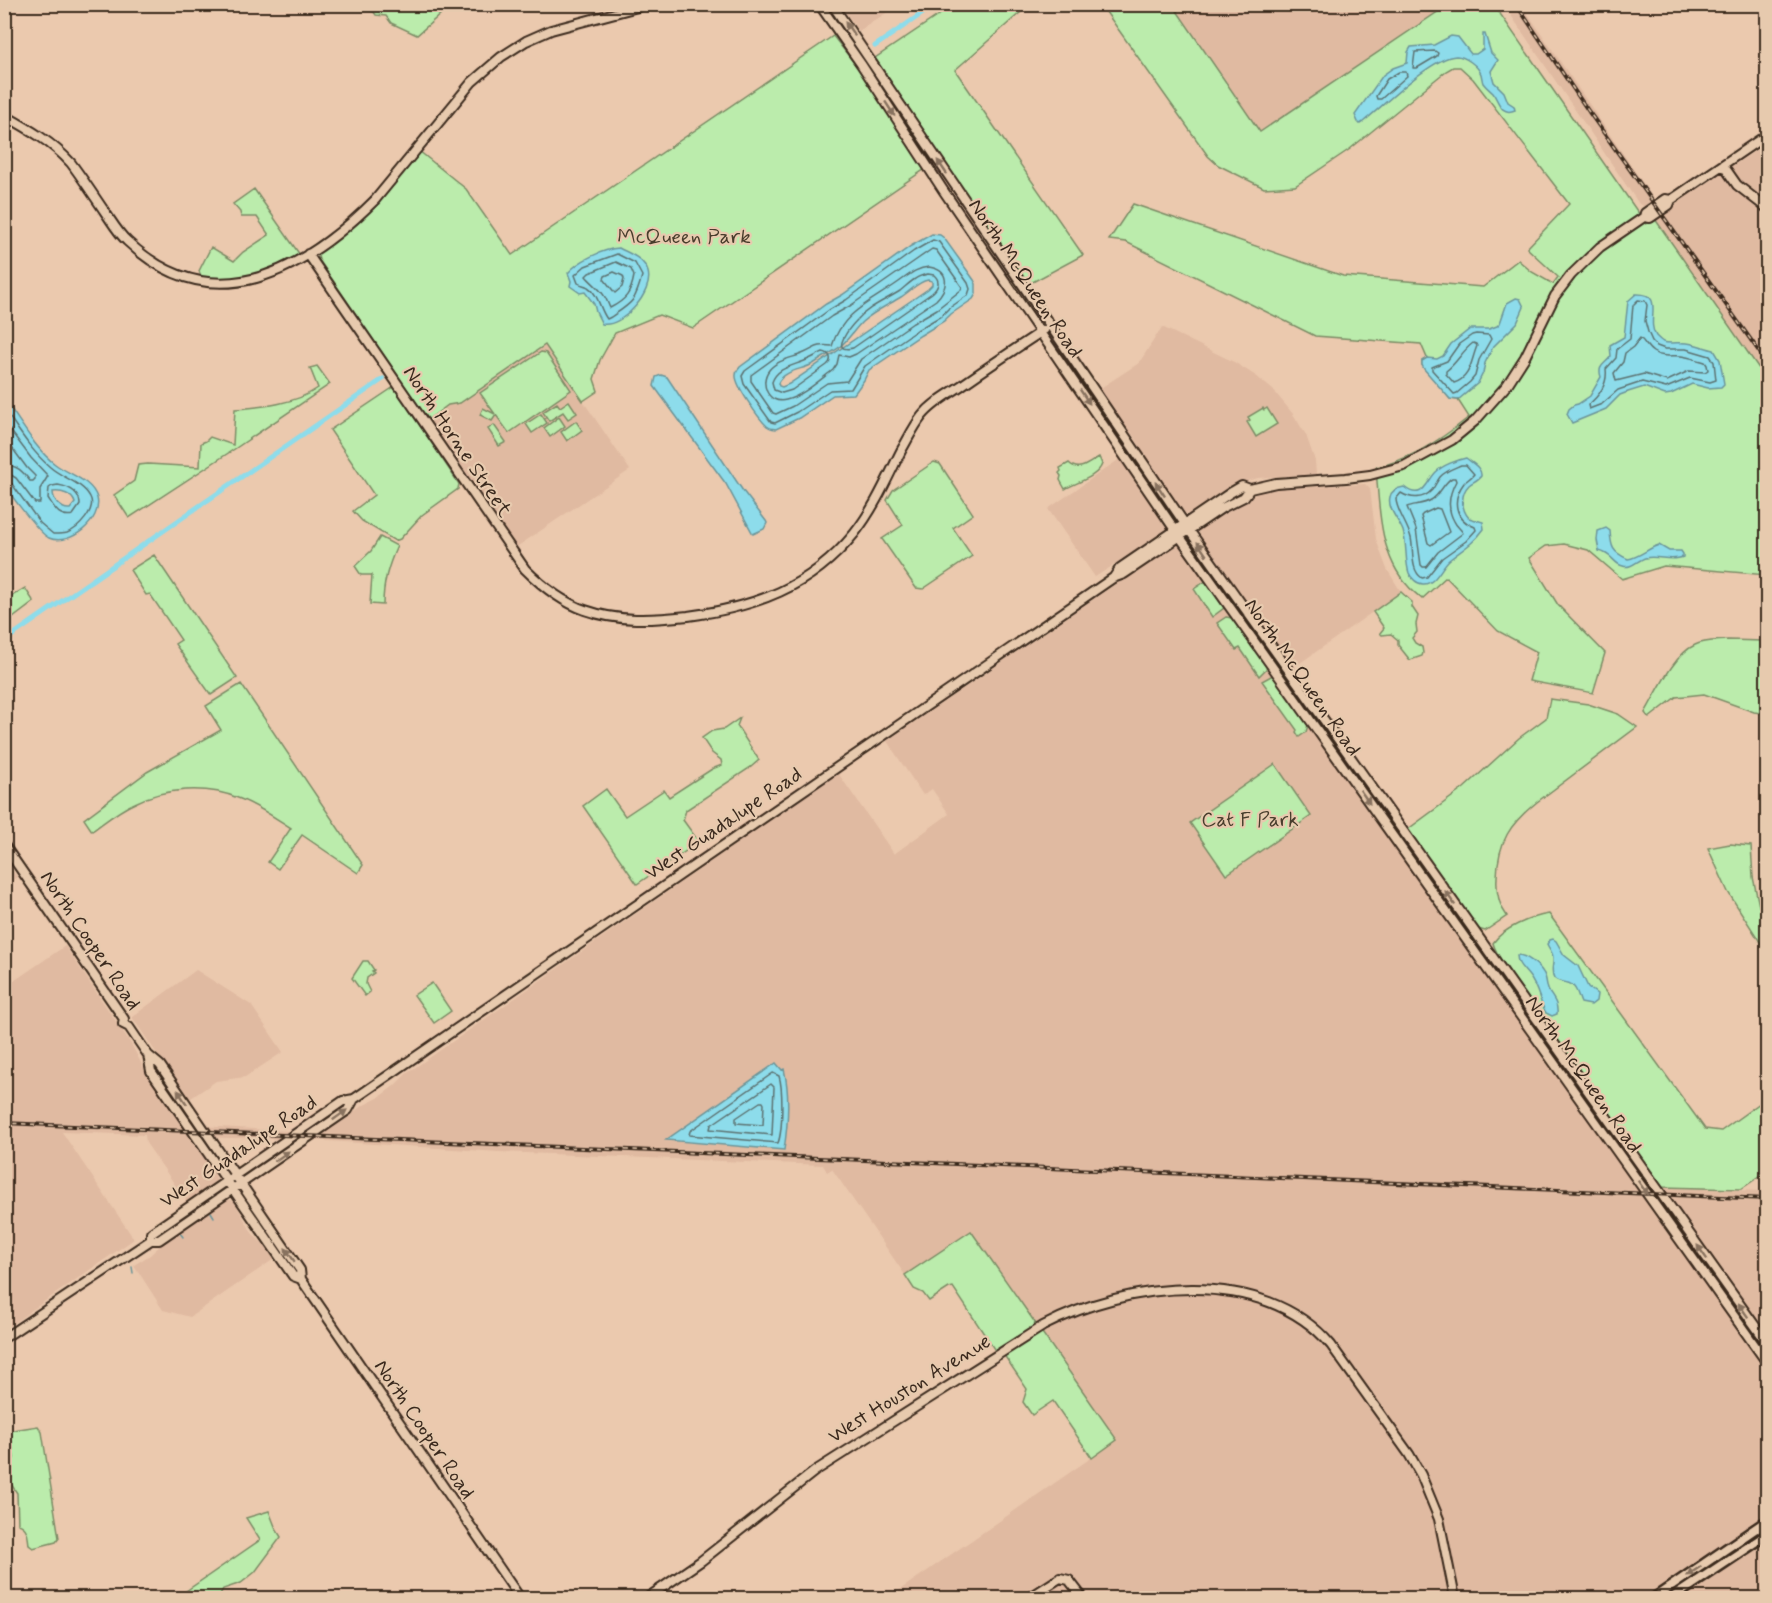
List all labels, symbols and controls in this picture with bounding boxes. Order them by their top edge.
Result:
one-way arrow [844,22,856,38]
one-way arrow [885,101,896,117]
one-way arrow [936,160,948,176]
street label: North McQueen Road [961,193,1089,364]
park label: McQueen Park [617,223,751,251]
street label: North Horne Street [396,360,519,523]
one-way arrow [1079,389,1090,405]
one-way arrow [1154,481,1166,497]
one-way arrow [1196,542,1208,558]
street label: North McQueen Road [1237,593,1367,762]
street label: West Guadalupe Road [639,761,808,887]
one-way arrow [1359,788,1371,804]
park label: Cat F Park [1201,806,1299,834]
street label: North Cooper Road [33,865,147,1016]
one-way arrow [1444,890,1456,906]
street label: North McQueen Road [1518,990,1648,1159]
street label: West Guadalupe Road [154,1089,323,1215]
one-way arrow [176,1089,188,1105]
one-way arrow [332,1110,348,1121]
one-way arrow [273,1150,289,1162]
one-way arrow [1637,1180,1649,1196]
one-way arrow [1696,1245,1708,1261]
one-way arrow [284,1247,296,1263]
one-way arrow [1737,1302,1749,1318]
street label: West Houston Avenue [823,1327,996,1450]
street label: North Cooper Road [367,1354,481,1505]
one-way arrow [1686,1565,1702,1576]

